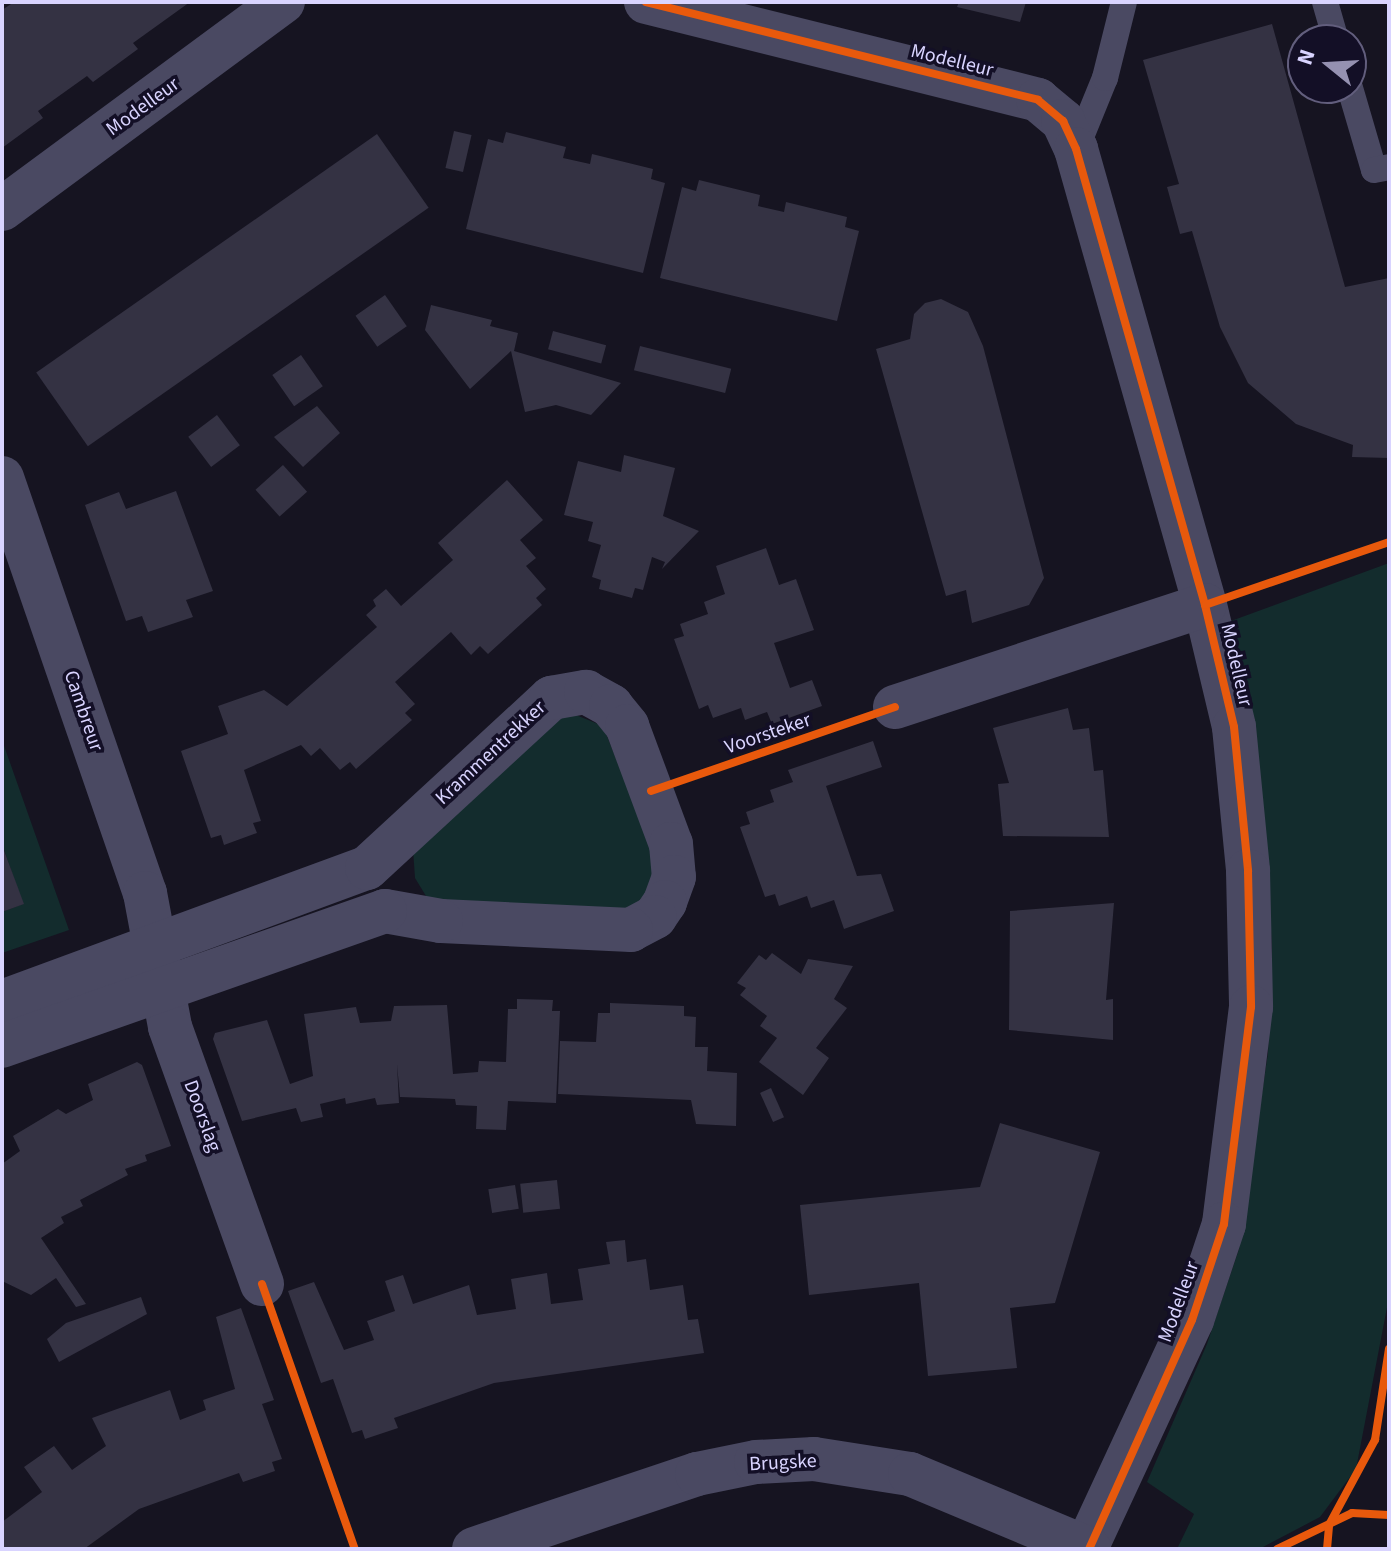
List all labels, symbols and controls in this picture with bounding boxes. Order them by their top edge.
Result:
north arrow [1287,24,1367,104]
street label: Modelleur [908,39,996,83]
text: N [1289,45,1324,69]
street label: Modelleur [102,73,184,141]
street label: Modelleur [1215,621,1257,709]
street label: Cambreur [58,668,108,754]
street label: Krammentrekker [431,696,551,810]
street label: Voorsteker [722,708,814,760]
street label: Doorslag [178,1077,226,1155]
street label: Modelleur [1153,1258,1205,1346]
street label: Brugske [749,1449,817,1477]

